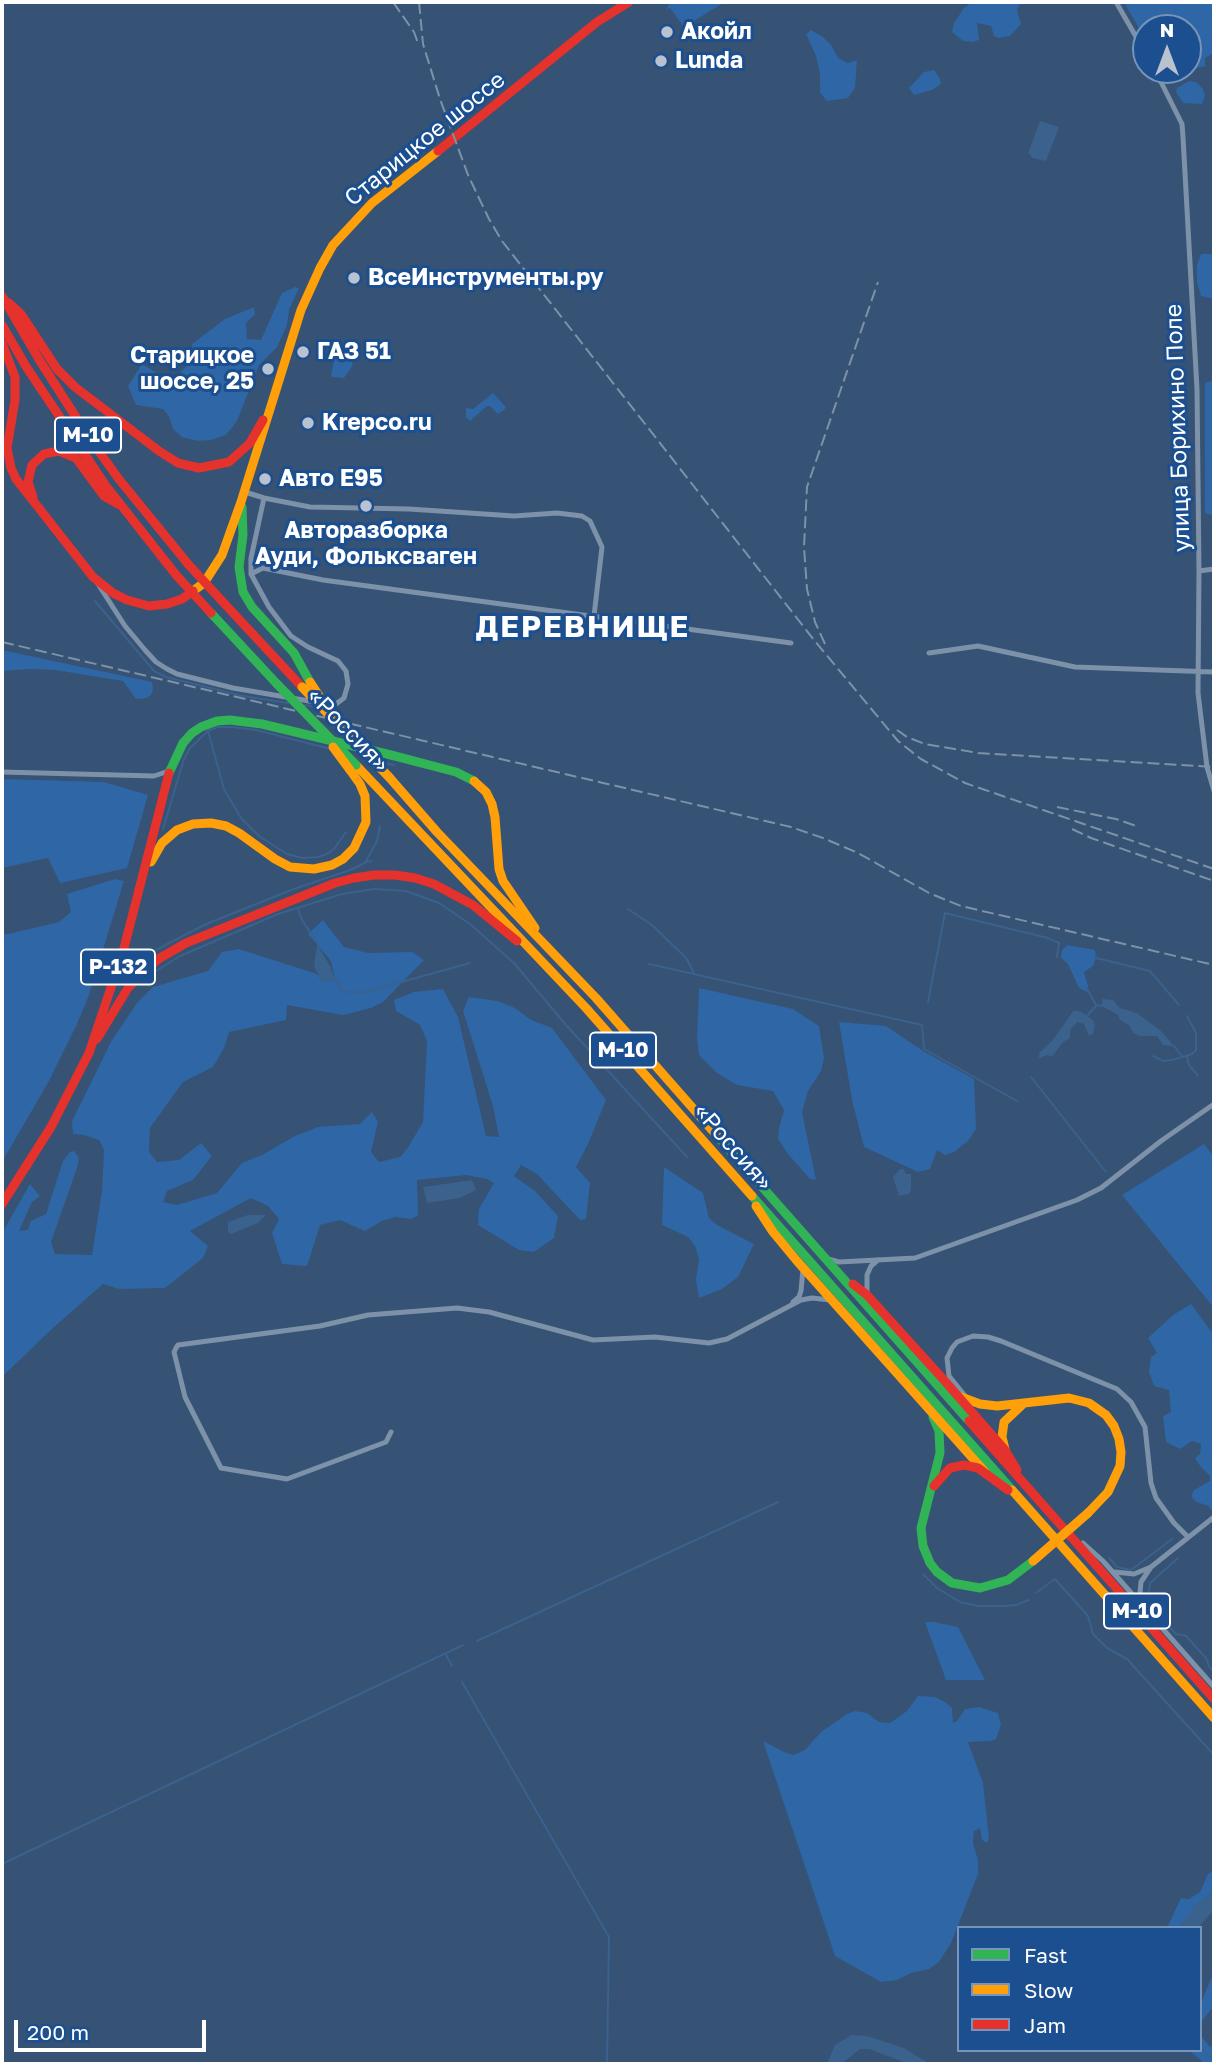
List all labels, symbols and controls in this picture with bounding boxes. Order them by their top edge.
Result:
north arrow [1132,14,1202,84]
place label: Акойл [681,18,752,46]
text: N [1160,18,1174,41]
marker: Акойл [659,24,675,40]
place label: Lunda [675,47,743,75]
marker: Lunda [653,53,669,69]
street label: Старицкое шоссе [339,66,511,212]
place label: ВсеИнструменты.ру [368,264,604,292]
marker: ВсеИнструменты.ру [346,270,362,286]
street label: улица Борихино Поле [1160,303,1196,553]
place label: ГАЗ 51 [317,338,391,366]
place label: Старицкое шоссе, 25 [130,342,254,396]
marker: ГАЗ 51 [295,344,311,360]
marker: Старицкое шоссе, 25 [260,361,276,377]
place label: Krepco.ru [322,409,432,437]
marker: Krepco.ru [300,415,316,431]
road number: М-10 [55,418,121,452]
place label: Авто E95 [279,465,383,493]
marker: Авто E95 [257,471,273,487]
marker: Авторазборка Ауди, Фольксваген [358,498,374,514]
place label: Авторазборка Ауди, Фольксваген [255,517,477,571]
district label: ДЕРЕВНИЩЕ [477,609,689,645]
street label: «Россия» [301,682,395,778]
road number: Р-132 [81,950,155,984]
road number: М-10 [590,1032,656,1068]
street label: «Россия» [688,1098,778,1196]
road number: М-10 [1104,1594,1170,1628]
legend [957,1926,1202,2052]
text: Fast [1024,1942,1067,1968]
text: Slow [1024,1977,1073,2003]
scale bar [18,2007,210,2050]
text: Jam [1024,2012,1066,2038]
text: 200 m [27,2019,89,2045]

